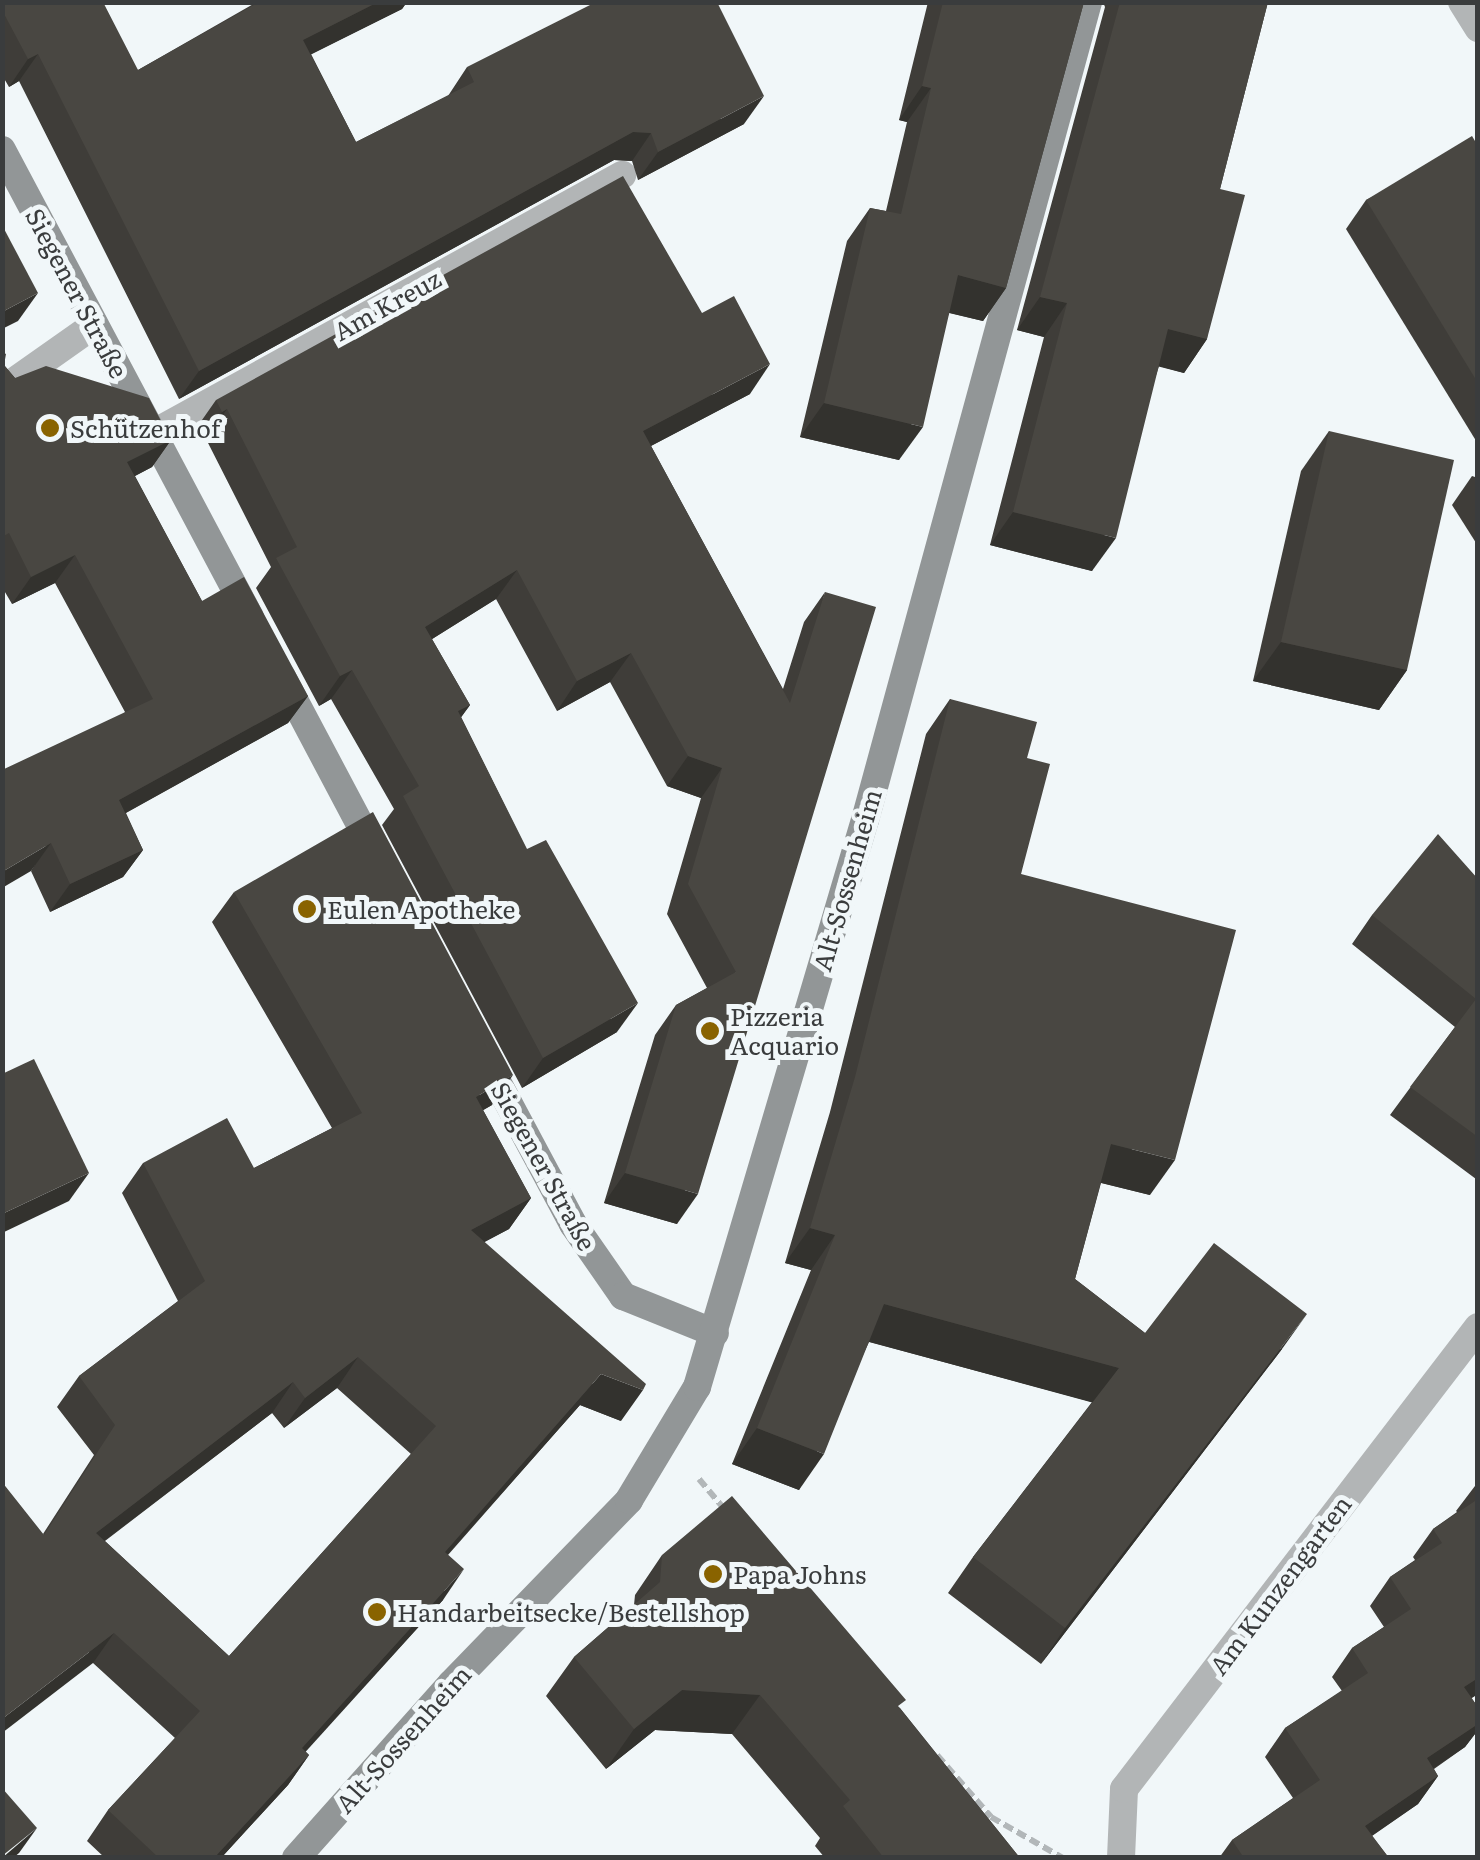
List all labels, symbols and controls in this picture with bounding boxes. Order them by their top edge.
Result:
street label: Siegener Straße [20,203,134,383]
street label: Am Kreuz [328,263,446,347]
place label: Schützenhof [70,413,221,443]
marker: Schützenhof [39,417,61,439]
street label: Alt-Sossenheim [807,786,887,974]
place label: Eulen Apotheke [327,894,516,924]
marker: Eulen Apotheke [296,898,318,920]
place label: Pizzeria Acquario [730,1002,839,1061]
marker: Pizzeria Acquario [699,1020,721,1042]
street label: Siegener Straße [485,1077,603,1255]
street label: Am Kunzengarten [1203,1489,1357,1681]
place label: Papa Johns [733,1559,866,1589]
marker: Papa Johns [702,1563,724,1585]
place label: Handarbeitsecke/Bestellshop [397,1597,745,1627]
marker: Handarbeitsecke/Bestellshop [366,1601,388,1623]
street label: Alt-Sossenheim [329,1659,477,1819]

